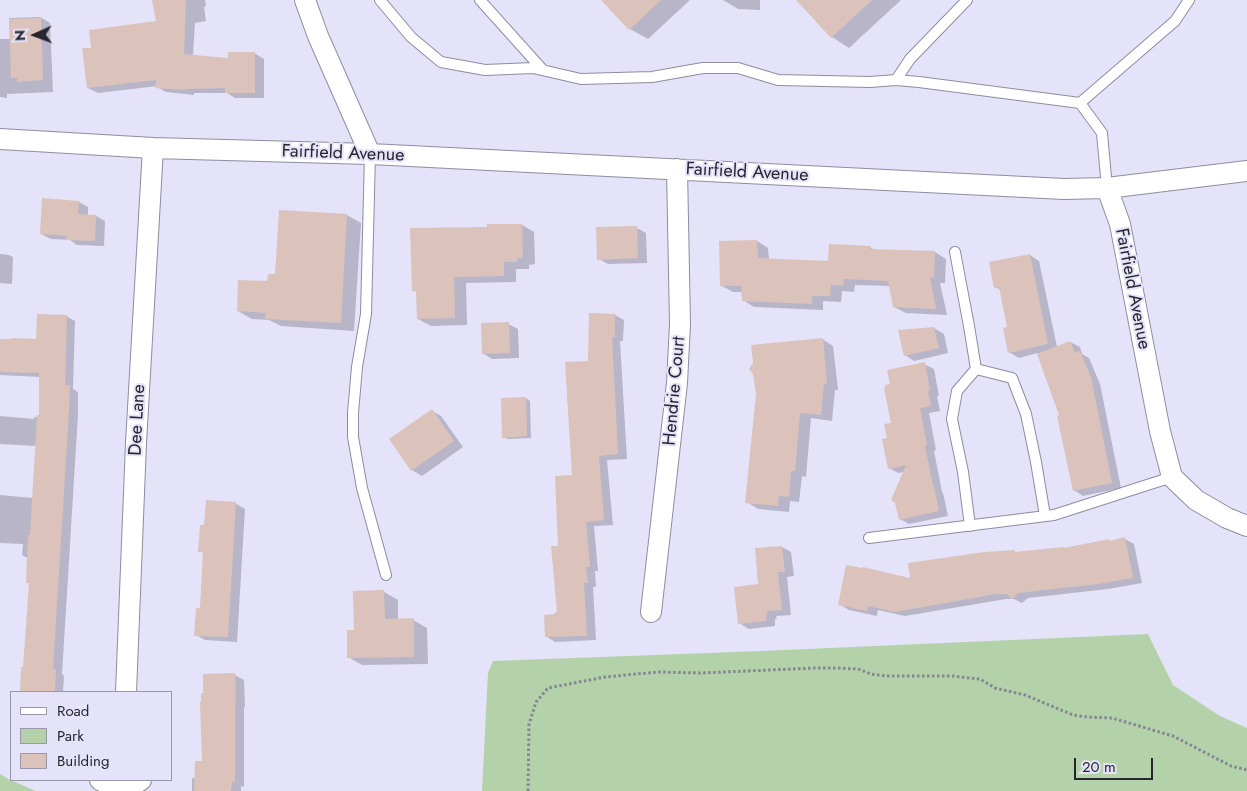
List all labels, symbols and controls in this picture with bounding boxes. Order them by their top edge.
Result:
north arrow [10,10,60,60]
text: N [10,30,30,41]
street label: Fairfield Avenue [281,141,405,167]
street label: Fairfield Avenue [685,159,809,187]
street label: Fairfield Avenue [1110,227,1154,351]
street label: Hendrie Court [659,336,691,446]
street label: Dee Lane [125,384,151,456]
legend [10,691,172,781]
text: Road [57,700,89,722]
text: Park [57,725,84,747]
scale bar [1077,748,1156,780]
text: Building [57,750,109,772]
text: 20 m [1082,756,1116,778]

